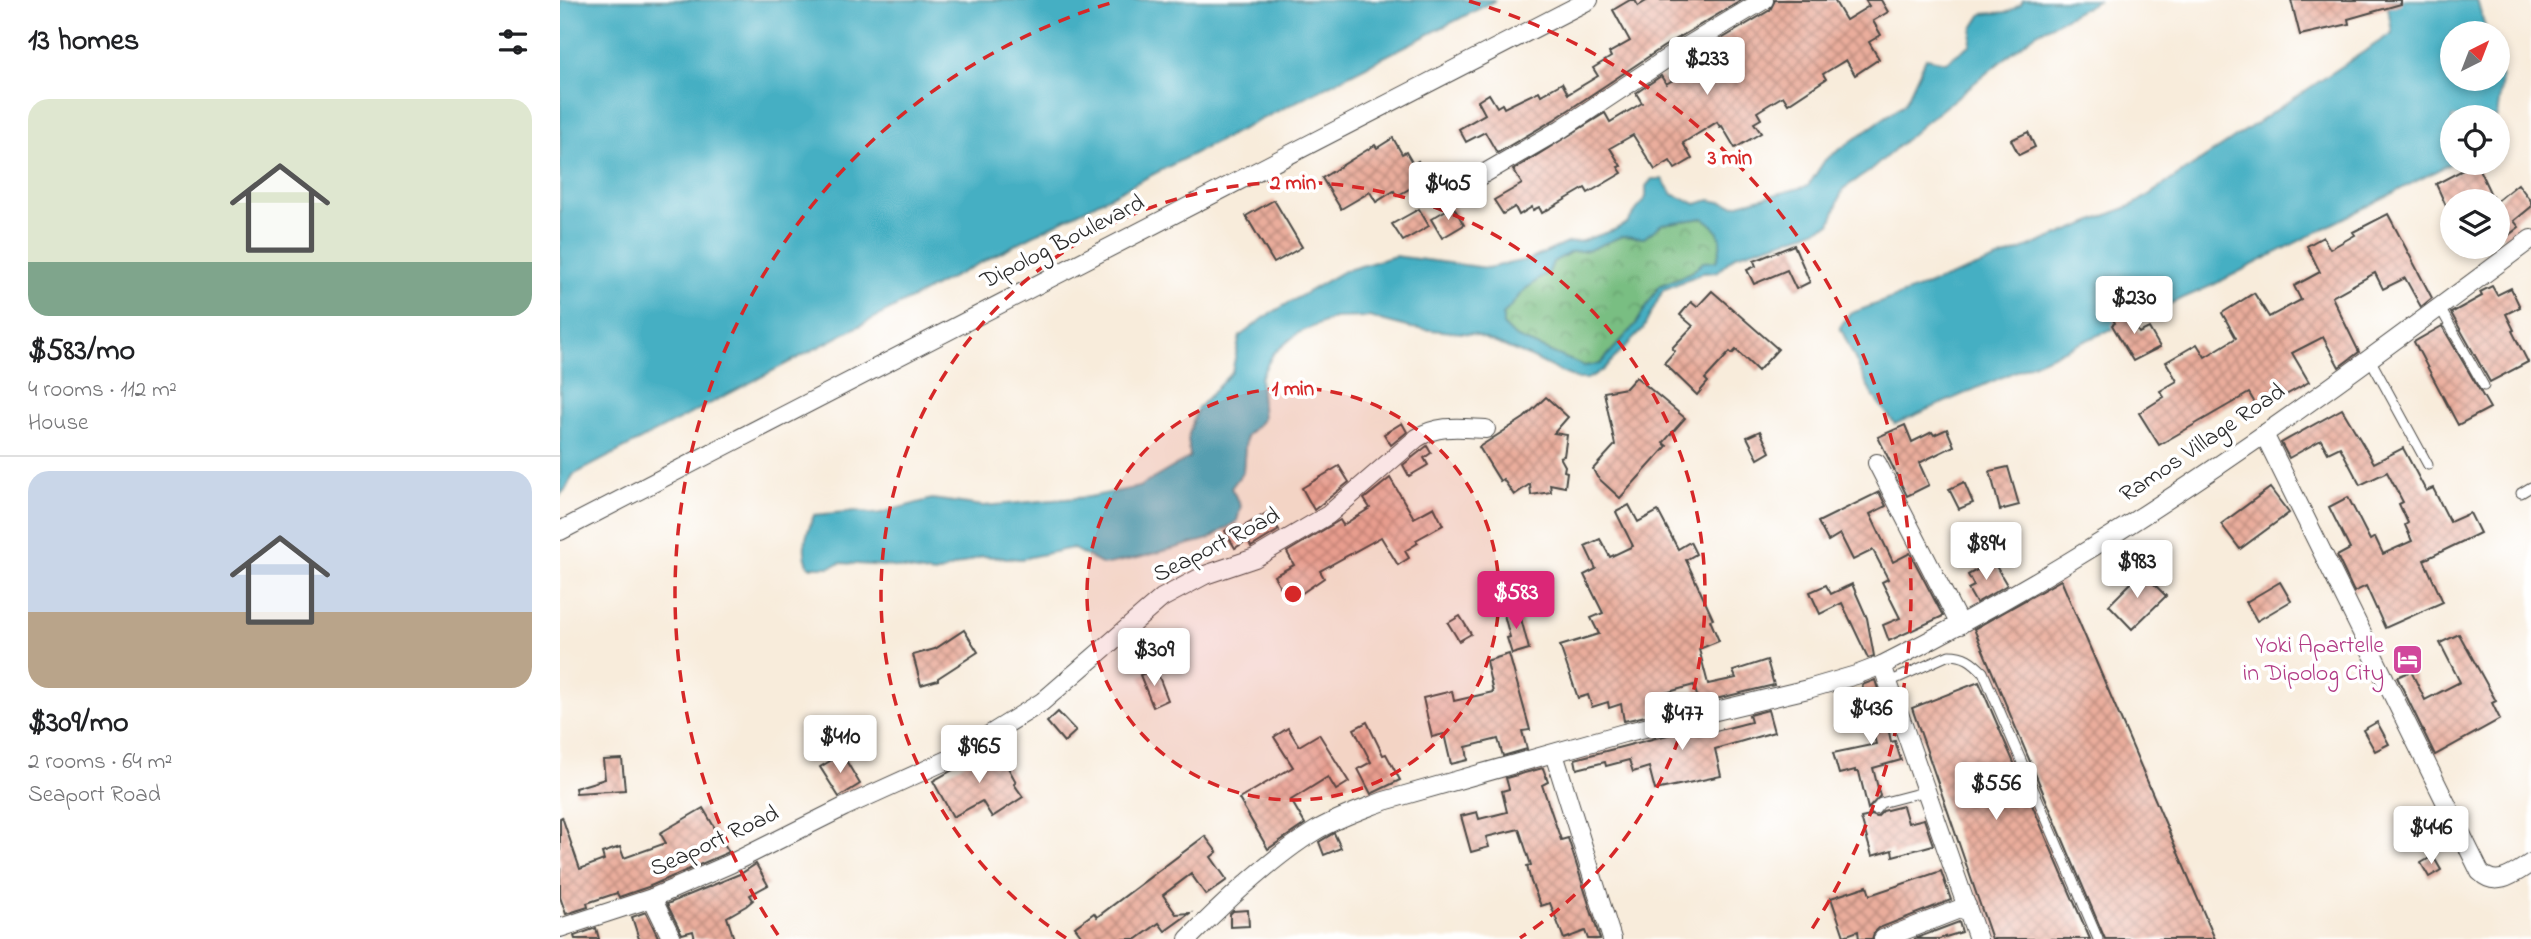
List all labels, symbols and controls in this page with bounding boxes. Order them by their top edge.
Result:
text: 13 homes [28,20,139,64]
north arrow [2440,21,2510,91]
map controls [2440,21,2510,259]
icon: filters [494,23,532,61]
pin: $233 [1666,38,1748,97]
text: $233 [1685,43,1729,76]
button: locate [2440,105,2510,175]
text: 3 min [1707,144,1752,174]
icon: home [217,145,343,271]
pin: $405 [1407,162,1489,222]
text: $405 [1425,168,1471,201]
text: 2 min [1269,169,1316,199]
street label: Dipolog Boulevard [974,186,1152,300]
button: layers [2440,189,2510,259]
pin: $230 [2093,276,2175,336]
text: $230 [2112,282,2156,315]
text: $583/mo [28,330,135,374]
text: 4 rooms · 112 m² [28,374,177,407]
text: 1 min [1272,375,1314,405]
street label: Ramos Village Road [2113,375,2293,513]
text: House [28,407,88,440]
street label: Seaport Road [1147,499,1287,593]
icon: home [217,517,343,643]
pin: $894 [1945,522,2027,582]
text: $894 [1967,528,2005,561]
pin: $983 [2096,540,2178,600]
text: $983 [2118,546,2156,579]
pin: $583 [1475,572,1557,631]
text: $583 [1493,577,1539,610]
centre of rings [1281,582,1305,606]
pin: $309 [1113,628,1195,688]
place label: Yoki Apartelle in Dipolog City [2243,629,2384,693]
text: $309 [1134,634,1174,667]
hotel icon: Yoki Apartelle in Dipolog City [2390,643,2424,677]
pin: $436 [1830,688,1912,747]
pin: $477 [1641,692,1723,752]
text: $436 [1849,693,1893,726]
text: $477 [1661,698,1703,731]
text: $309/mo [28,702,129,746]
pin: $410 [799,716,881,775]
text: $410 [820,721,860,754]
pin: $965 [938,726,1020,785]
text: $965 [957,731,1001,764]
text: 2 rooms · 64 m² [28,746,172,779]
pin: $556 [1955,762,2037,822]
text: $556 [1971,768,2021,801]
text: Seaport Road [28,779,161,812]
street label: Seaport Road [645,797,786,887]
pin: $446 [2390,806,2472,866]
text: $446 [2410,812,2453,845]

